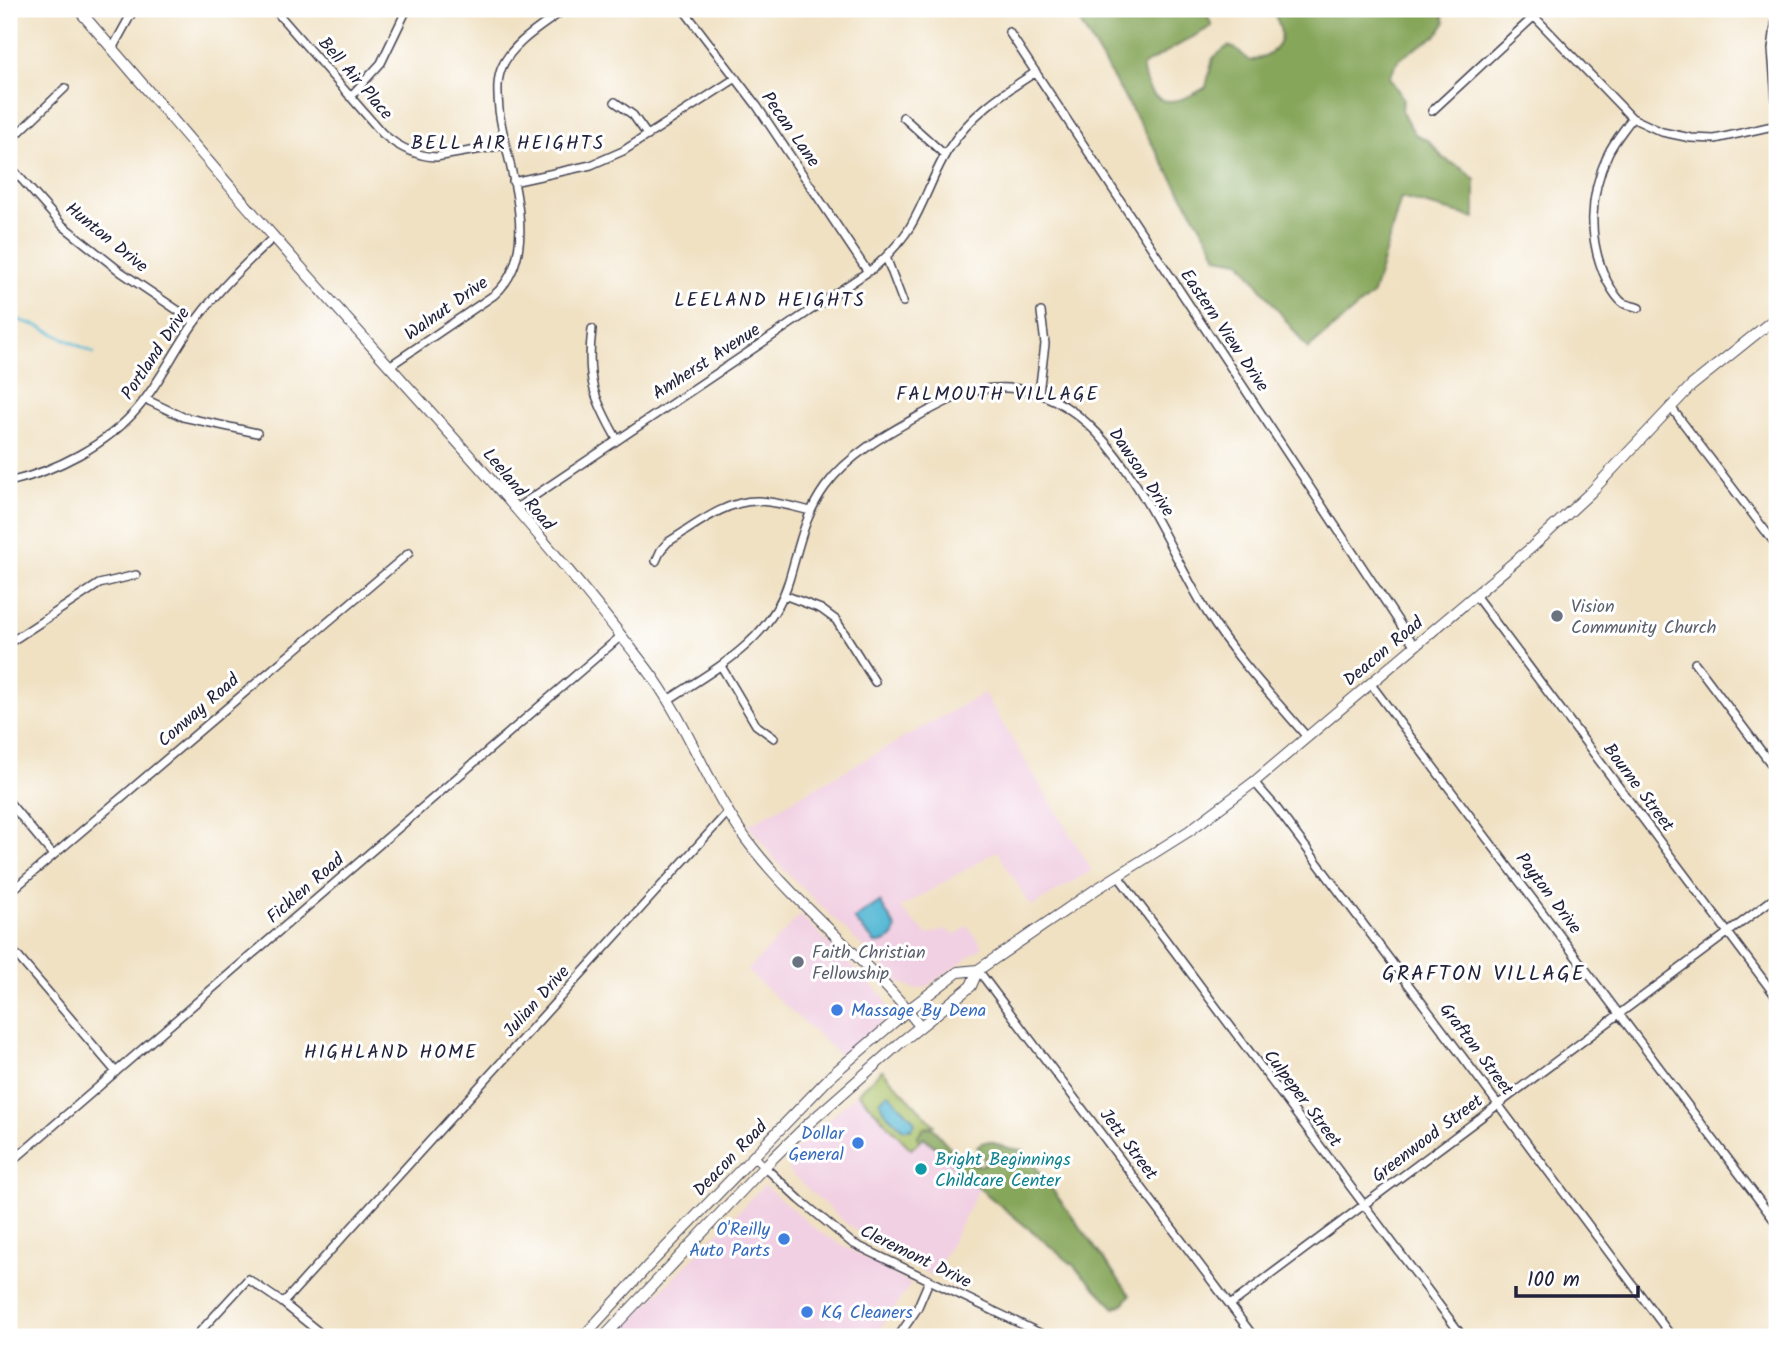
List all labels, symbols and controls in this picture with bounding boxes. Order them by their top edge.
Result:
street label: Bell Air Place [310,31,400,127]
street label: Pecan Lane [753,86,827,174]
district label: BELL AIR HEIGHTS [411,129,605,159]
street label: Hunton Drive [58,195,154,281]
street label: Eastern View Drive [1172,263,1276,398]
street label: Walnut Drive [399,270,495,349]
district label: LEELAND HEIGHTS [674,286,866,316]
street label: Portland Drive [114,301,198,406]
street label: Amherst Avenue [647,316,767,408]
district label: FALMOUTH VILLAGE [896,380,1100,410]
street label: Dawson Drive [1100,422,1181,523]
street label: Leeland Road [474,442,562,539]
place label: Vision Community Church [1571,593,1716,643]
marker: Vision Community Church [1549,608,1565,624]
street label: Deacon Road [1337,609,1431,695]
street label: Conway Road [151,666,247,755]
street label: Bourne Street [1595,737,1682,839]
street label: Ficklen Road [260,846,352,931]
street label: Payton Drive [1507,847,1588,941]
place label: Faith Christian Fellowship [812,939,926,989]
marker: Faith Christian Fellowship [790,954,806,970]
district label: GRAFTON VILLAGE [1382,958,1586,991]
street label: Julian Drive [497,959,578,1045]
place label: Massage By Dena [851,997,986,1026]
street label: Grafton Street [1431,997,1521,1103]
marker: Massage By Dena [829,1002,845,1018]
district label: HIGHLAND HOME [304,1038,478,1068]
street label: Culpeper Street [1255,1044,1349,1155]
street label: Greenwood Street [1366,1087,1491,1191]
street label: Jett Street [1091,1103,1165,1188]
street label: Deacon Road [687,1113,776,1204]
place label: Dollar General [788,1120,845,1170]
marker: Dollar General [850,1135,866,1151]
place label: Bright Beginnings Childcare Center [935,1146,1071,1196]
marker: Bright Beginnings Childcare Center [913,1161,929,1177]
place label: O'Reilly Auto Parts [689,1216,771,1266]
street label: Cleremont Drive [855,1218,976,1297]
marker: O'Reilly Auto Parts [776,1231,792,1247]
scale bar [1516,1255,1639,1299]
text: 100 m [1527,1264,1580,1297]
place label: KG Cleaners [821,1299,913,1328]
marker: KG Cleaners [799,1304,815,1320]

